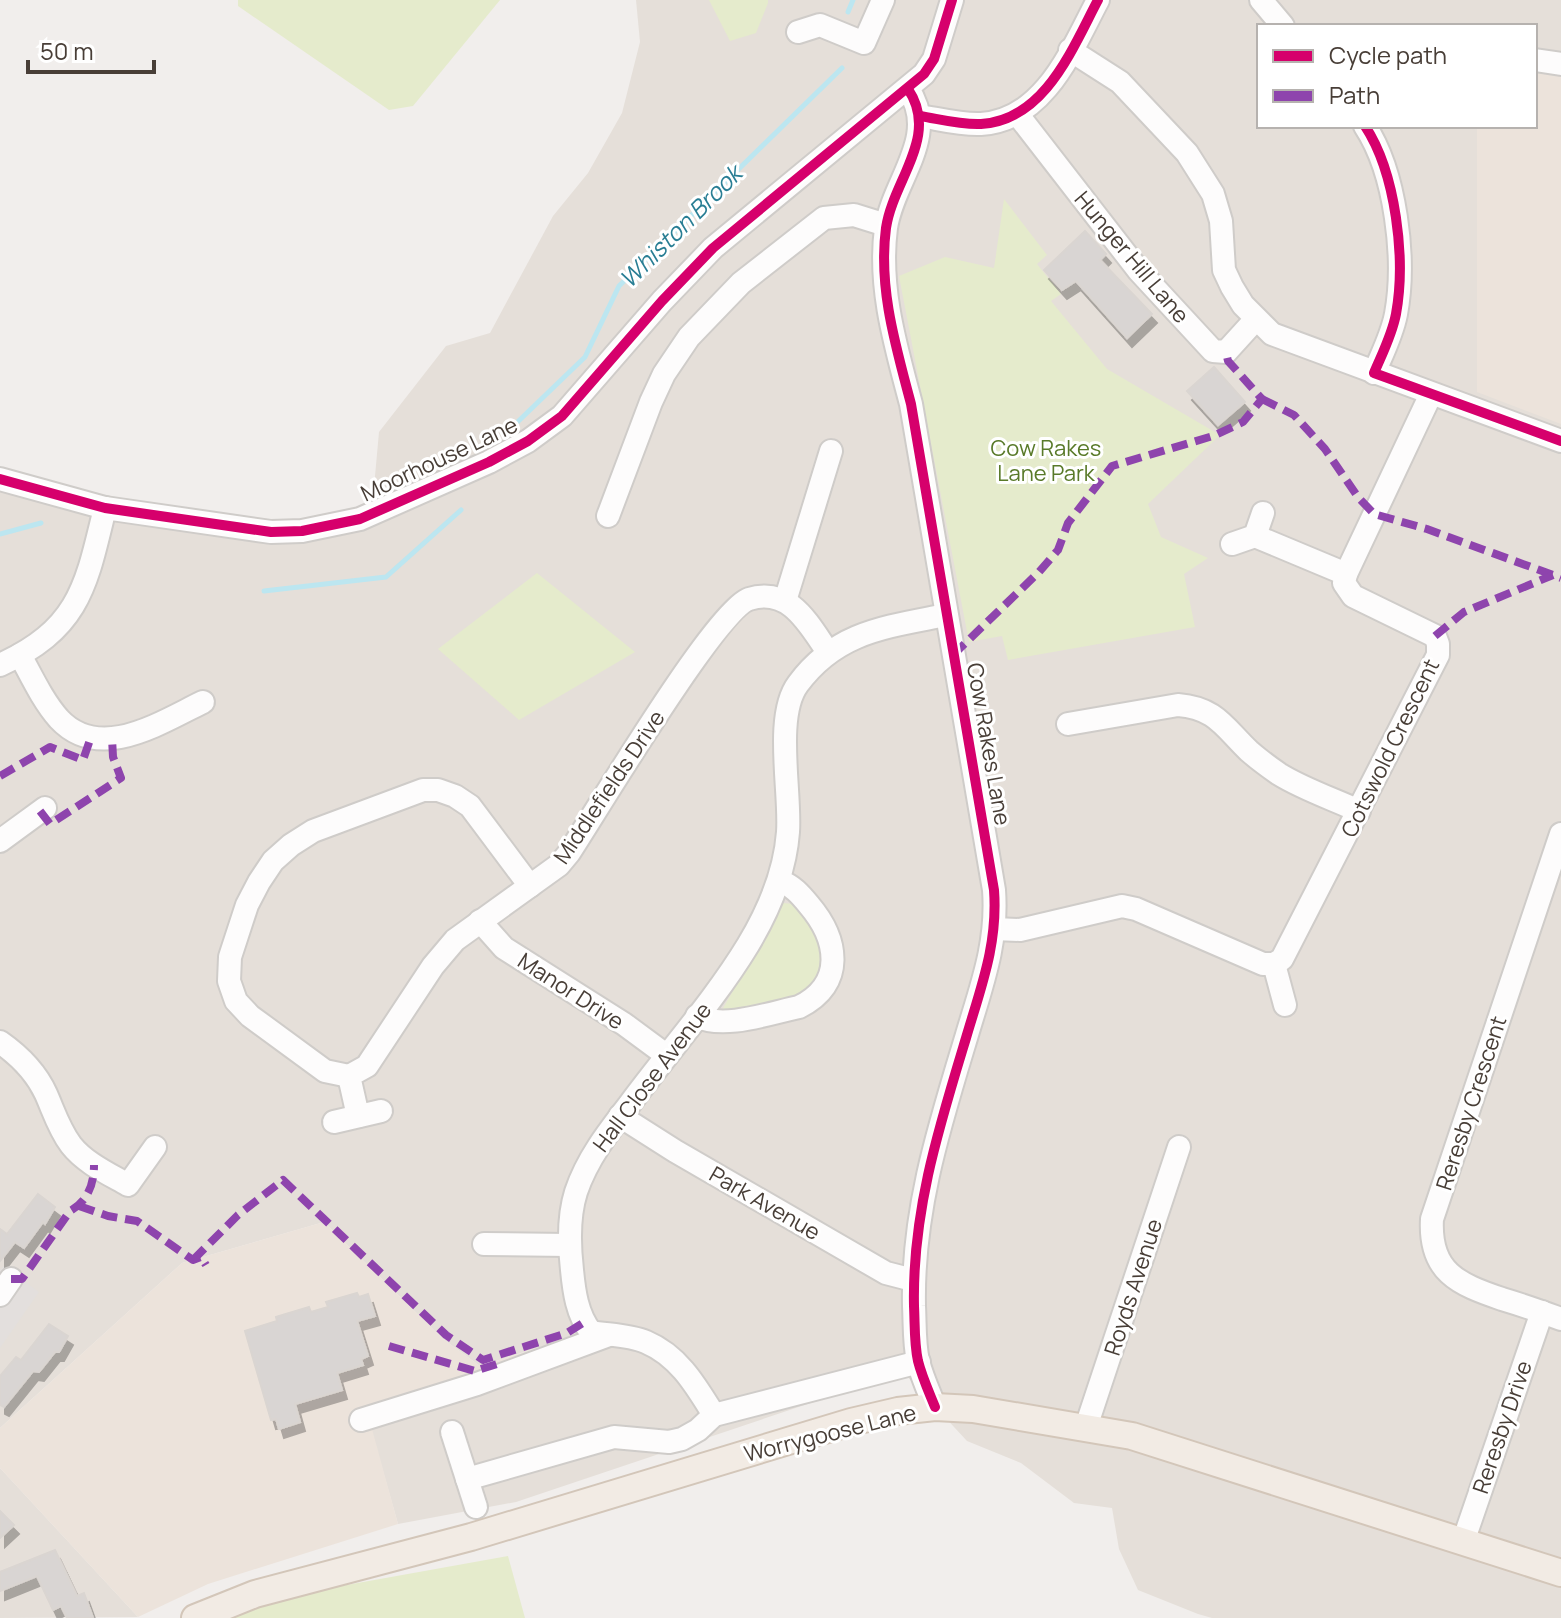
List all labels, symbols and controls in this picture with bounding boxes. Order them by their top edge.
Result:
scale bar [28,24,154,74]
legend [1257,24,1537,128]
text: 50 m [40,34,94,67]
text: Cycle path [1329,38,1447,71]
text: Path [1329,78,1380,111]
water label: Whiston Brook [611,155,751,294]
street label: Hunger Hill Lane [1068,185,1196,329]
street label: Moorhouse Lane [356,409,522,508]
park label: Cow Rakes Lane Park [991,433,1101,488]
street label: Cotswold Crescent [1334,654,1446,842]
street label: Cow Rakes Lane [960,660,1018,828]
street label: Middlefields Drive [546,704,672,870]
street label: Manor Drive [512,946,630,1036]
street label: Hall Close Avenue [586,996,718,1158]
street label: Reresby Crescent [1429,1012,1513,1194]
street label: Park Avenue [704,1159,826,1247]
street label: Royds Avenue [1097,1215,1169,1359]
street label: Reresby Drive [1465,1356,1539,1497]
street label: Worrygoose Lane [741,1397,919,1469]

